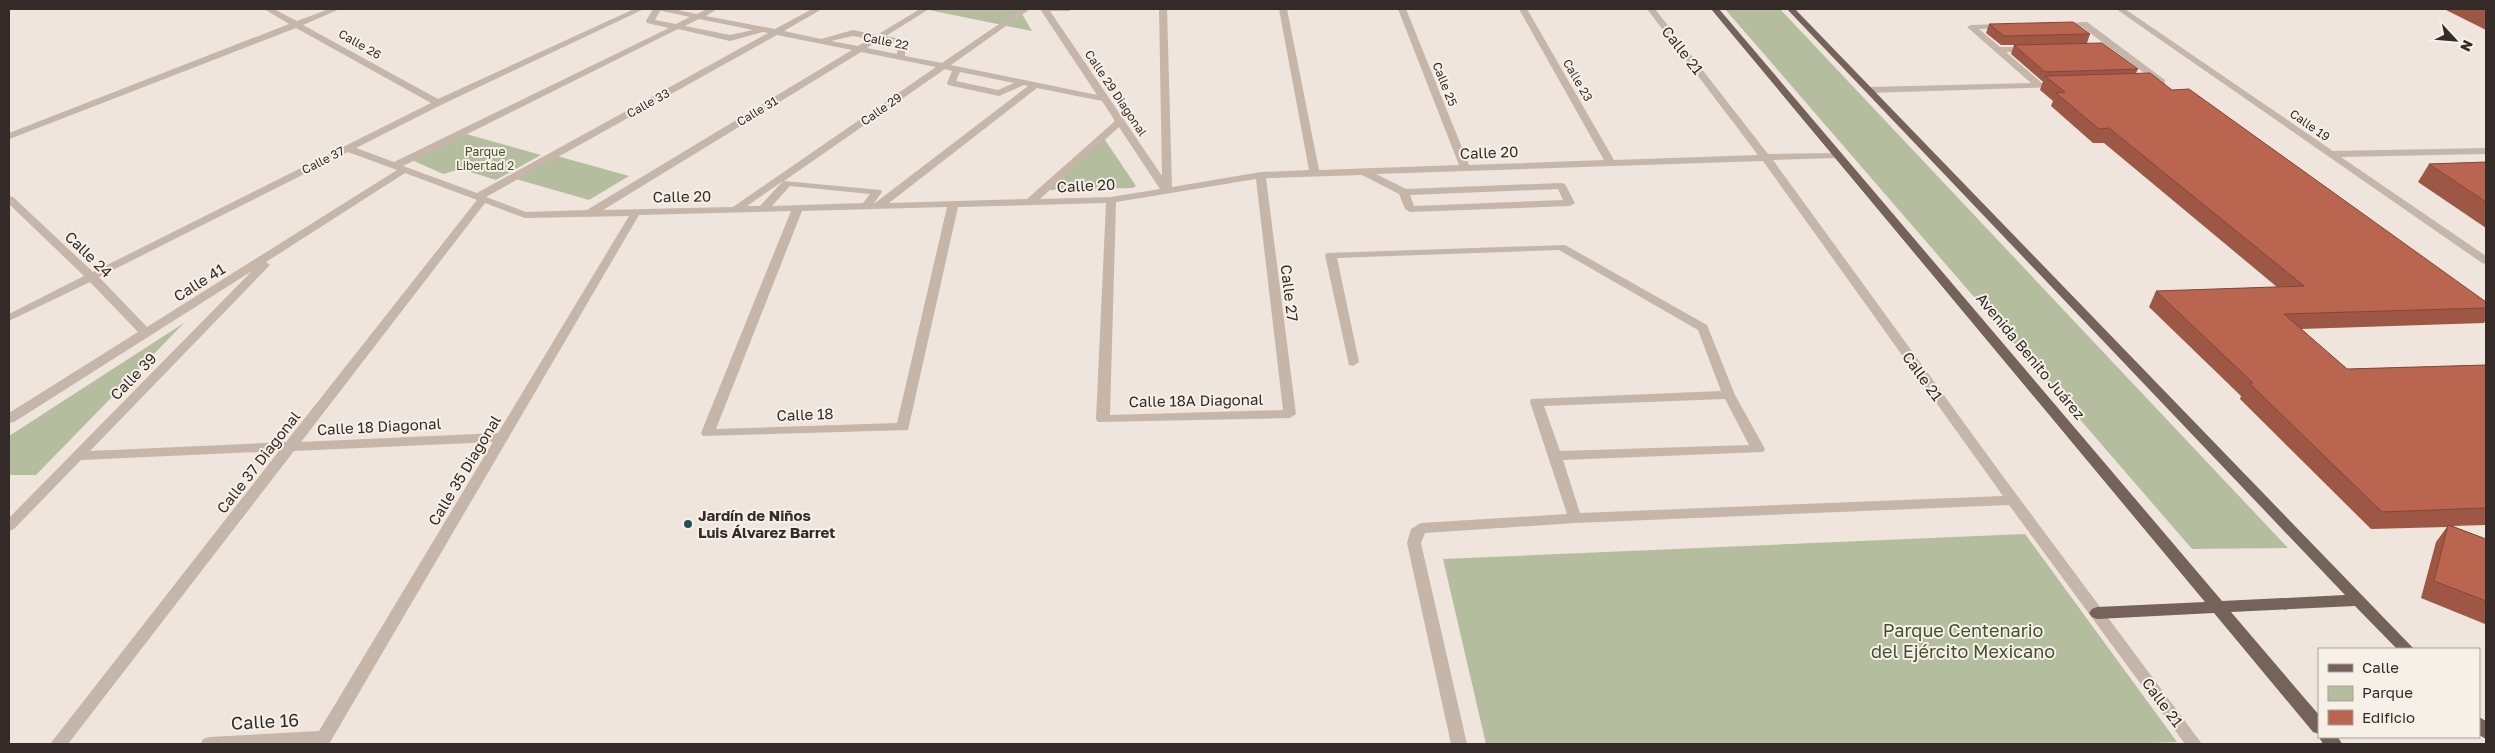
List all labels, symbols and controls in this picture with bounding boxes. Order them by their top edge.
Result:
north arrow [2430,15,2480,65]
street label: Calle 21 [1658,22,1708,78]
street label: Calle 26 [336,26,384,62]
street label: Calle 22 [862,29,910,53]
text: N [2457,37,2477,54]
street label: Calle 29 Diagonal [1082,47,1150,139]
street label: Calle 23 [1560,56,1596,104]
street label: Calle 25 [1429,60,1461,108]
street label: Calle 33 [624,85,672,121]
street label: Calle 29 [858,89,904,129]
street label: Calle 31 [734,93,780,129]
street label: Calle 19 [2287,106,2333,144]
street label: Calle 20 [1459,142,1519,162]
street label: Calle 37 [299,143,347,177]
park label: Parque Libertad 2 [456,144,514,173]
street label: Calle 20 [1056,174,1116,196]
street label: Calle 20 [653,186,711,206]
street label: Calle 24 [62,227,116,281]
street label: Calle 41 [170,259,228,305]
street label: Calle 27 [1278,263,1302,323]
street label: Avenida Benito Juárez [1973,289,2089,423]
street label: Calle 21 [1899,348,1947,404]
street label: Calle 39 [106,349,160,403]
street label: Calle 18A Diagonal [1129,390,1264,410]
street label: Calle 18 [776,404,834,424]
street label: Calle 37 Diagonal [212,407,304,517]
street label: Calle 35 Diagonal [424,411,504,528]
street label: Calle 18 Diagonal [316,414,442,438]
place label: Jardín de Niños Luis Álvarez Barret [698,506,835,541]
marker: Jardín de Niños Luis Álvarez Barret [682,518,694,530]
park label: Parque Centenario del Ejército Mexicano [1871,619,2055,662]
legend [2318,648,2480,738]
text: Calle [2362,658,2399,676]
street label: Calle 21 [2139,674,2187,730]
text: Parque [2362,683,2413,701]
street label: Calle 16 [230,708,300,734]
text: Edificio [2362,708,2415,726]

